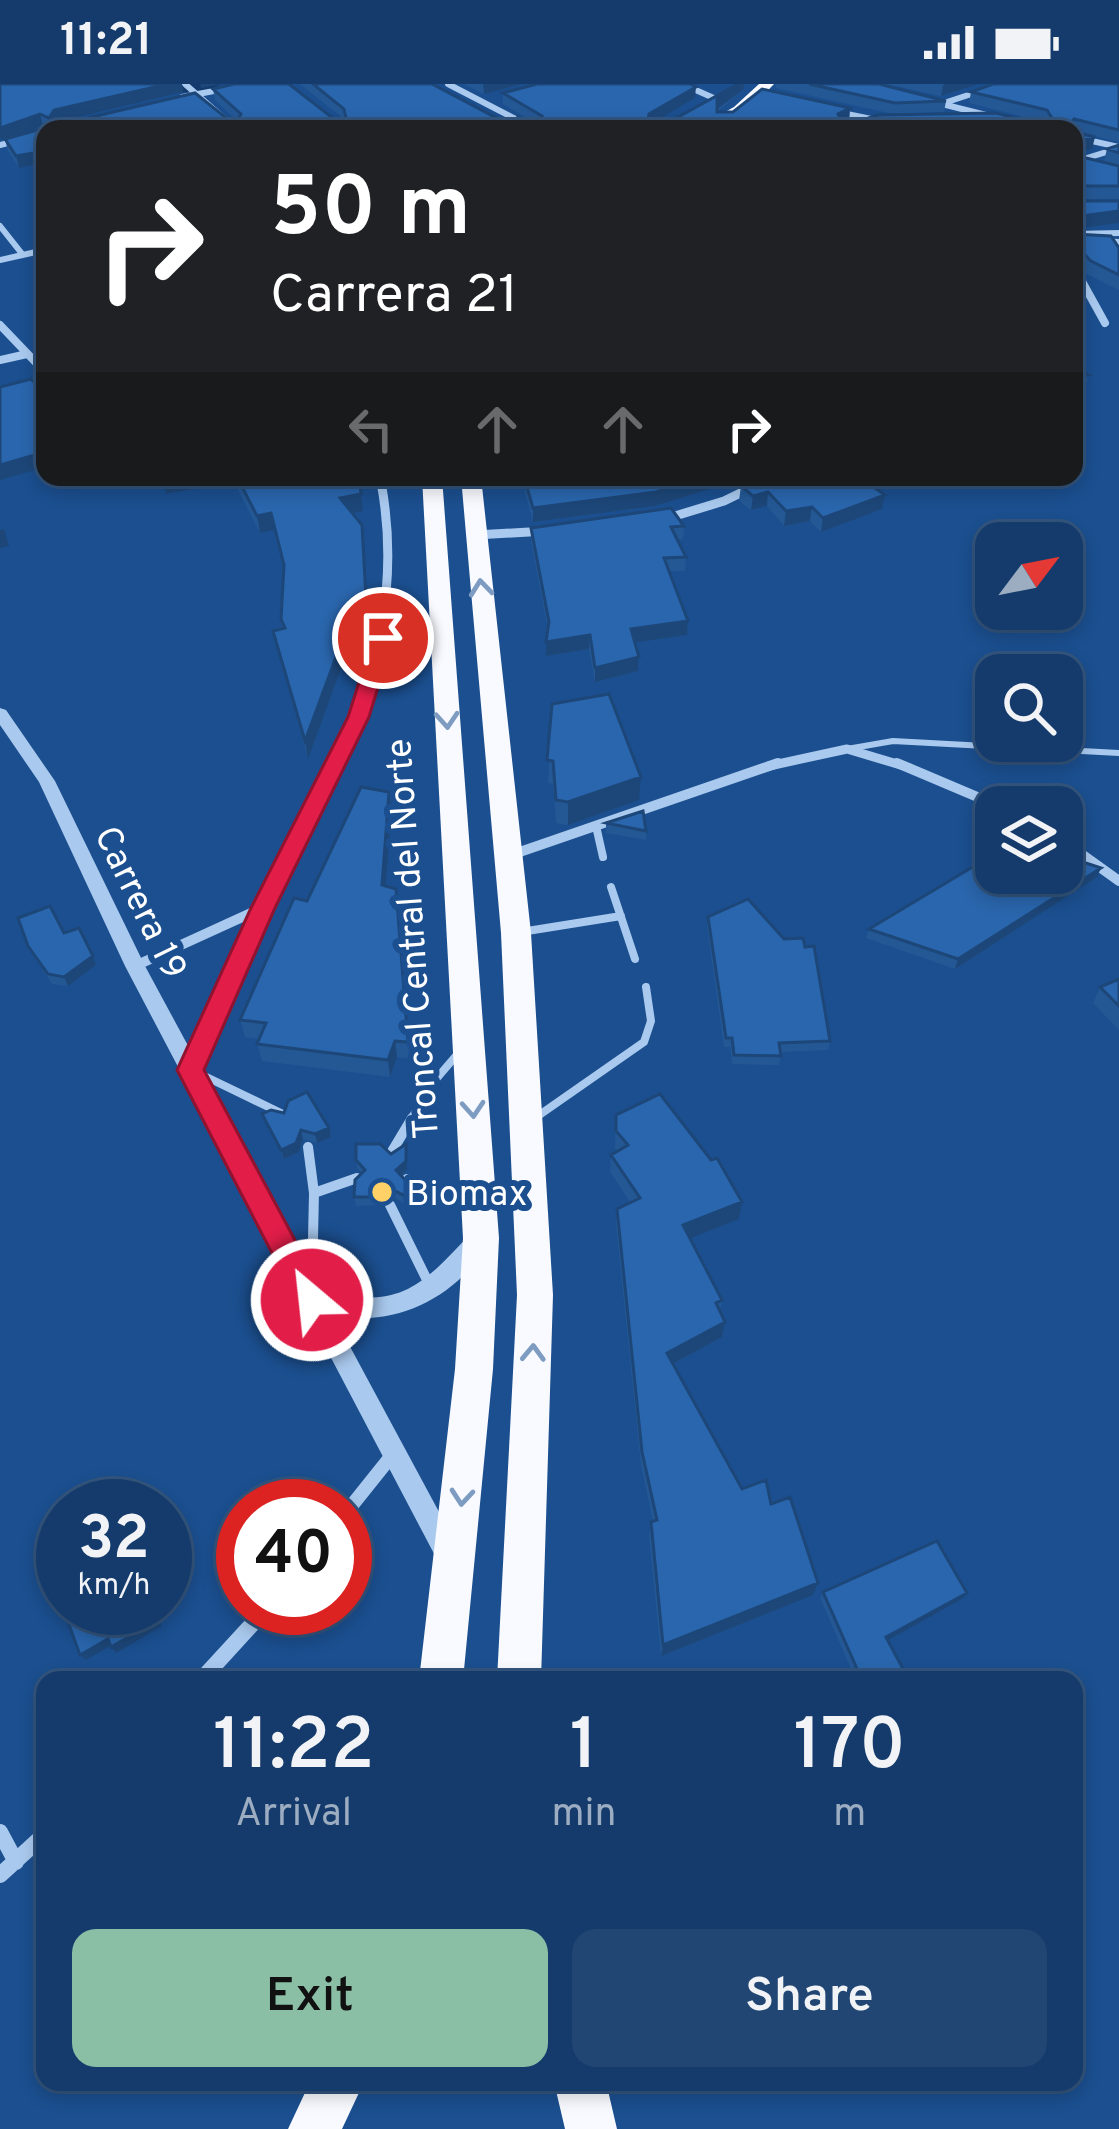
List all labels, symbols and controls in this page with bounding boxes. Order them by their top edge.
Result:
text: 11:21 [60,14,152,71]
text: 50 m [270,159,471,265]
icon: right [72,168,228,324]
text: Carrera 21 [270,263,518,332]
icon: left [338,396,404,462]
icon: ahead [464,396,530,462]
icon: ahead [590,396,656,462]
icon: right [716,396,782,462]
north arrow [975,522,1083,630]
map controls [975,522,1083,894]
one-way arrow [469,578,494,597]
pin [332,587,434,689]
icon: arrive [350,605,416,671]
button: search [975,654,1083,762]
one-way arrow [434,710,460,729]
street label: Troncal Central del Norte [378,737,452,1141]
button: layers [975,786,1083,894]
street label: Carrera 19 [82,820,195,988]
one-way arrow [460,1100,486,1119]
place label: Biomax [406,1173,527,1219]
marker: Biomax [369,1179,395,1205]
position arrow [249,1237,375,1363]
one-way arrow [519,1343,545,1362]
speed limit sign: 40 [216,1479,372,1635]
one-way arrow [450,1488,475,1507]
text: 32 [78,1504,150,1580]
text: km/h [78,1568,150,1605]
text: 11:22 [213,1703,374,1795]
text: 1 [570,1703,598,1795]
text: 170 [793,1703,906,1795]
text: Arrival [236,1791,352,1840]
text: min [551,1791,616,1840]
text: m [833,1791,866,1840]
button: Exit [72,1929,548,2067]
button: Share [572,1929,1047,2067]

